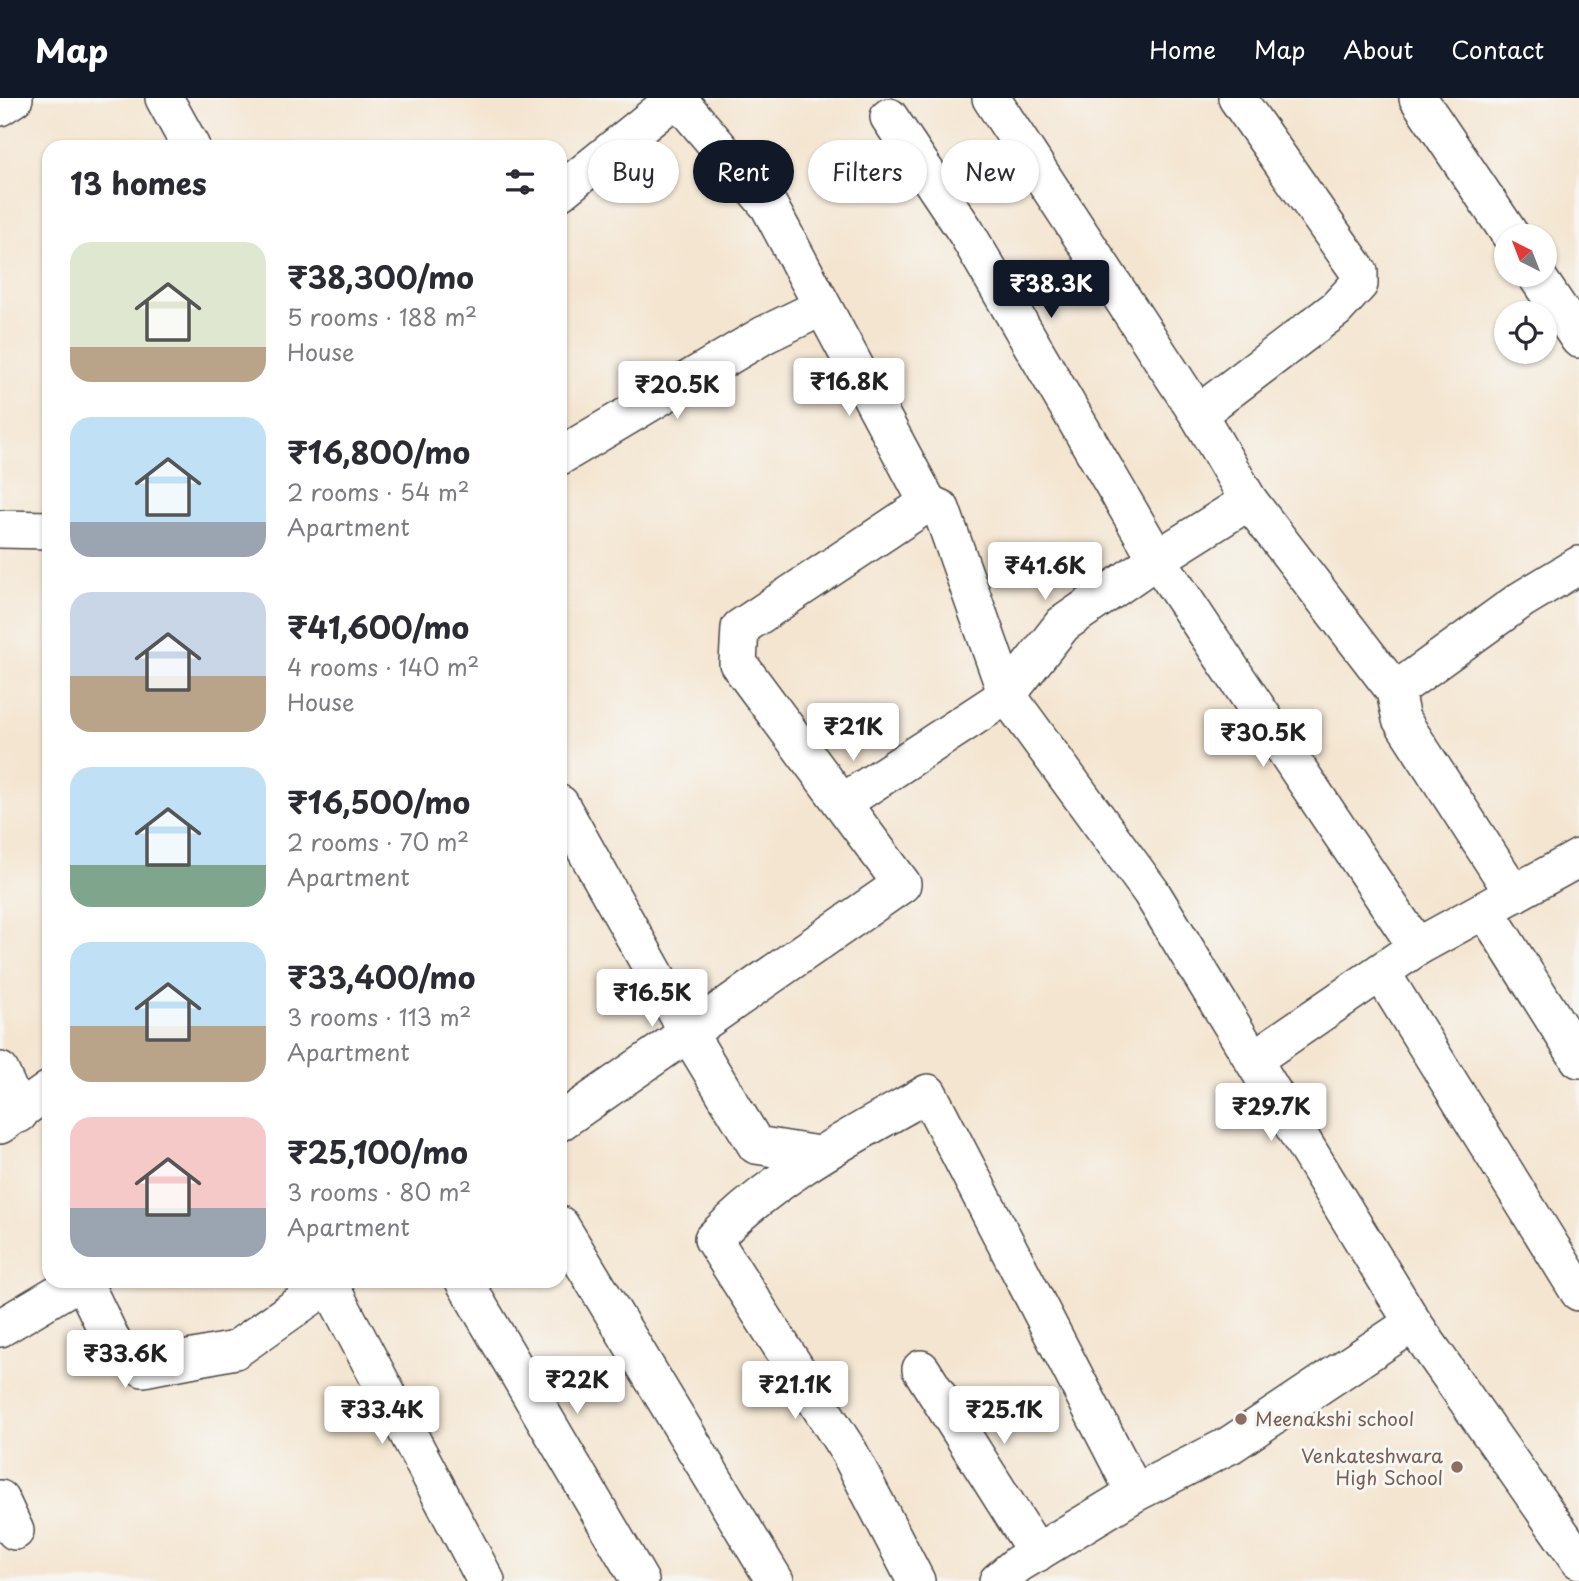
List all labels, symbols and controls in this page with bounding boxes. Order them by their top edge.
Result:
text: Map [35,24,108,74]
text: Home [1149,31,1216,67]
text: Map [1254,31,1305,67]
text: About [1343,31,1413,67]
text: Contact [1451,31,1544,67]
chip: Buy [588,140,679,203]
chip: Rent [693,140,794,203]
chip: Filters [808,140,927,203]
chip: New [941,140,1039,203]
text: 13 homes [70,160,207,205]
icon: filters [501,163,539,201]
north arrow [1494,224,1558,287]
map controls [1494,224,1557,364]
text: ₹38,300/mo [287,254,474,299]
pin: ₹38.3K [994,260,1108,320]
text: ₹38.3K [1009,265,1093,300]
icon: home [126,270,210,354]
text: 5 rooms · 188 m² [287,299,477,334]
button: locate [1494,301,1557,364]
text: House [287,334,354,369]
pin: ₹16.8K [792,358,906,418]
pin: ₹20.5K [620,362,734,421]
text: ₹16.8K [809,363,889,398]
text: ₹20.5K [634,366,720,401]
text: ₹16,800/mo [287,429,470,474]
icon: home [126,445,210,529]
text: 2 rooms · 54 m² [287,474,470,509]
text: Apartment [287,509,410,544]
pin: ₹41.6K [988,542,1102,602]
text: ₹41.6K [1004,547,1086,582]
text: ₹41,600/mo [287,604,469,649]
icon: home [126,620,210,704]
text: 4 rooms · 140 m² [287,649,479,684]
text: House [287,684,354,719]
pin: ₹21K [812,704,894,763]
text: ₹21K [823,708,883,743]
pin: ₹30.5K [1206,710,1320,769]
text: ₹30.5K [1220,714,1306,749]
text: ₹16,500/mo [287,779,470,824]
icon: home [126,795,210,879]
text: 2 rooms · 70 m² [287,824,469,859]
text: Apartment [287,859,410,894]
text: ₹33,400/mo [287,954,475,999]
icon: home [126,970,210,1054]
pin: ₹16.5K [595,970,709,1029]
text: ₹16.5K [613,974,691,1009]
text: 3 rooms · 113 m² [287,999,471,1034]
text: Apartment [287,1034,410,1069]
pin: ₹29.7K [1214,1084,1328,1143]
text: ₹29.7K [1231,1088,1311,1123]
text: ₹25,100/mo [287,1129,468,1174]
icon: home [126,1145,210,1229]
text: 3 rooms · 80 m² [287,1174,471,1209]
text: Apartment [287,1209,410,1244]
pin: ₹33.6K [68,1330,182,1390]
text: ₹33.6K [83,1335,167,1370]
pin: ₹22K [536,1356,618,1416]
text: ₹22K [545,1361,609,1396]
pin: ₹21.1K [738,1362,852,1421]
text: ₹21.1K [758,1366,832,1401]
pin: ₹33.4K [325,1386,439,1446]
pin: ₹25.1K [947,1386,1061,1446]
text: ₹33.4K [340,1391,424,1426]
text: ₹25.1K [965,1391,1043,1426]
place label: Meenakshi school [1255,1404,1414,1432]
marker: Meenakshi school [1233,1411,1249,1427]
place label: Venkateshwara High School [1301,1441,1443,1491]
marker: Venkateshwara High School [1449,1459,1465,1475]

